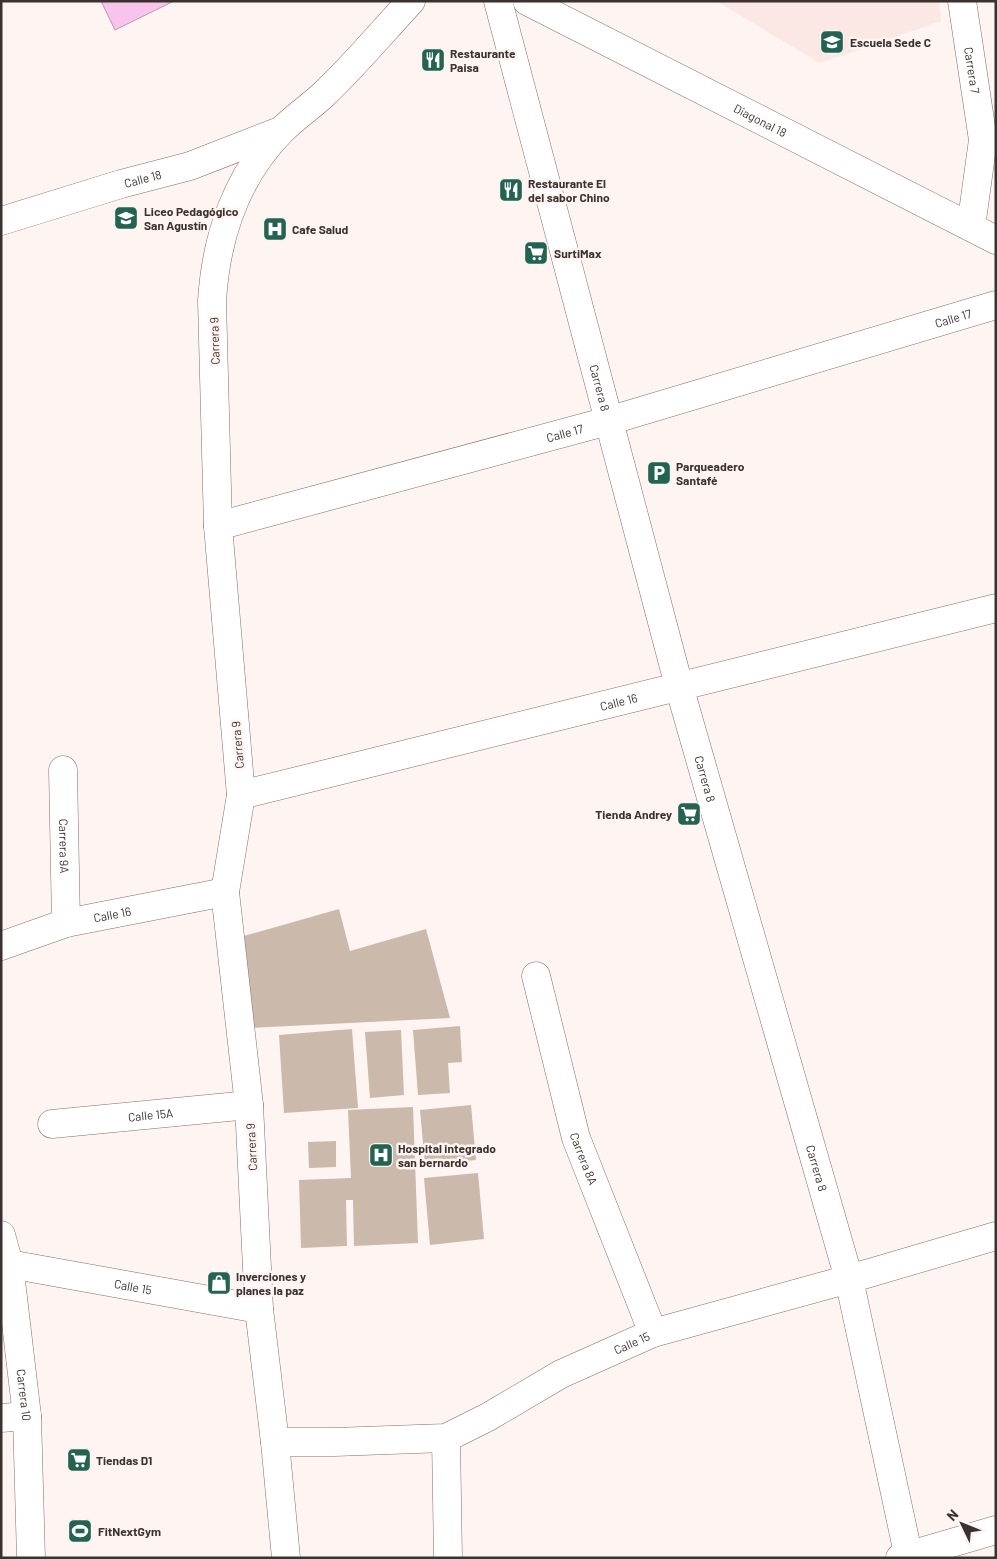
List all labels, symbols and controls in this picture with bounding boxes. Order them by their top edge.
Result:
school or university icon: Escuela Sede C [819,29,845,55]
place label: Escuela Sede C [850,35,931,49]
place label: Restaurante Paisa [450,46,516,74]
street label: Carrera 7 [962,46,983,95]
restaurant icon: Restaurante Paisa [420,47,446,73]
street label: Diagonal 18 [731,101,789,139]
street label: Calle 18 [122,167,163,190]
place label: Restaurante El del sabor Chino [528,176,610,204]
restaurant icon: Restaurante El del sabor Chino [498,177,524,203]
place label: Liceo Pedagógico San Agustín [144,204,239,232]
school or university icon: Liceo Pedagógico San Agustín [113,205,139,231]
hospital icon: Cafe Salud [262,216,288,242]
place label: Cafe Salud [292,222,349,236]
supermarket icon: SurtiMax [523,240,549,266]
place label: SurtiMax [554,246,602,260]
street label: Calle 17 [933,306,973,330]
street label: Carrera 9 [206,317,222,365]
street label: Carrera 8 [587,363,613,413]
street label: Calle 17 [545,421,585,444]
place label: Parqueadero Santafé [676,459,745,487]
parking icon: Parqueadero Santafé [646,460,672,486]
street label: Calle 16 [598,690,639,713]
street label: Carrera 9 [228,721,246,769]
street label: Carrera 8 [692,754,719,804]
supermarket icon: Tienda Andrey [676,801,702,827]
place label: Tienda Andrey [595,807,672,821]
street label: Carrera 9A [57,818,72,874]
street label: Calle 16 [92,903,132,925]
street label: Calle 15A [127,1105,174,1124]
street label: Carrera 9 [243,1123,259,1171]
street label: Carrera 8A [568,1131,601,1187]
place label: Hospital integrado san bernardo [398,1141,496,1169]
hospital icon: Hospital integrado san bernardo [368,1142,394,1168]
street label: Carrera 8 [804,1143,830,1193]
place label: Inverciones y planes la paz [236,1269,306,1297]
shop icon: Inverciones y planes la paz [206,1270,232,1296]
street label: Calle 15 [113,1276,153,1297]
street label: Calle 15 [611,1328,652,1357]
street label: Carrera 10 [14,1368,34,1421]
supermarket icon: Tiendas D1 [66,1447,92,1473]
place label: Tiendas D1 [96,1453,152,1467]
north arrow [937,1499,987,1549]
text: N [943,1506,962,1524]
sports icon: FitNextGym [67,1518,93,1544]
place label: FitNextGym [98,1524,161,1538]

